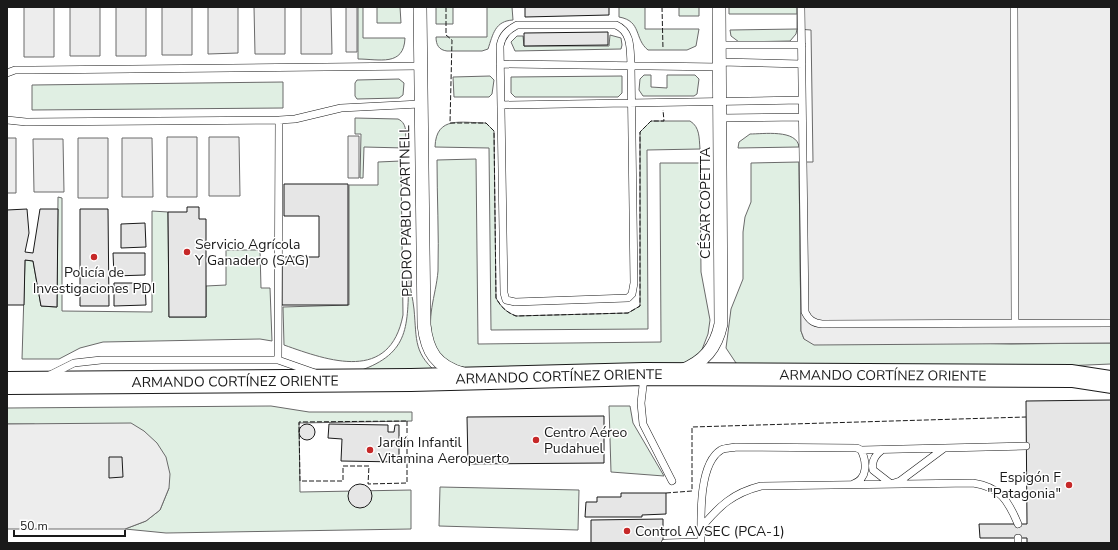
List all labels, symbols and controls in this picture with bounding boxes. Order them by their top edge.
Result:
street label: PEDRO PABLO DARTNELL [395,125,417,297]
street label: CÉSAR COPETTA [696,147,715,259]
place label: Servicio Agrícola Y Ganadero (SAG) [194,235,309,270]
marker: Servicio Agrícola Y Ganadero (SAG) [182,247,192,257]
marker: Policía de Investigaciones PDI [89,252,99,262]
place label: Policía de Investigaciones PDI [33,263,155,298]
street label: ARMANDO CORTÍNEZ ORIENTE [455,364,663,388]
street label: ARMANDO CORTÍNEZ ORIENTE [779,365,987,385]
street label: ARMANDO CORTÍNEZ ORIENTE [131,371,339,392]
place label: Centro Aéreo Pudahuel [544,423,627,458]
place label: Jardín Infantil Vitamina Aeropuerto [377,433,509,468]
marker: Centro Aéreo Pudahuel [531,435,541,445]
marker: Jardín Infantil Vitamina Aeropuerto [365,445,375,455]
place label: Espigón F "Patagonia" [987,468,1061,503]
marker: Espigón F "Patagonia" [1064,480,1074,490]
scale bar [14,512,125,538]
text: 50 m [20,518,48,534]
place label: Control AVSEC (PCA-1) [635,522,785,541]
marker: Control AVSEC (PCA-1) [622,526,632,536]

